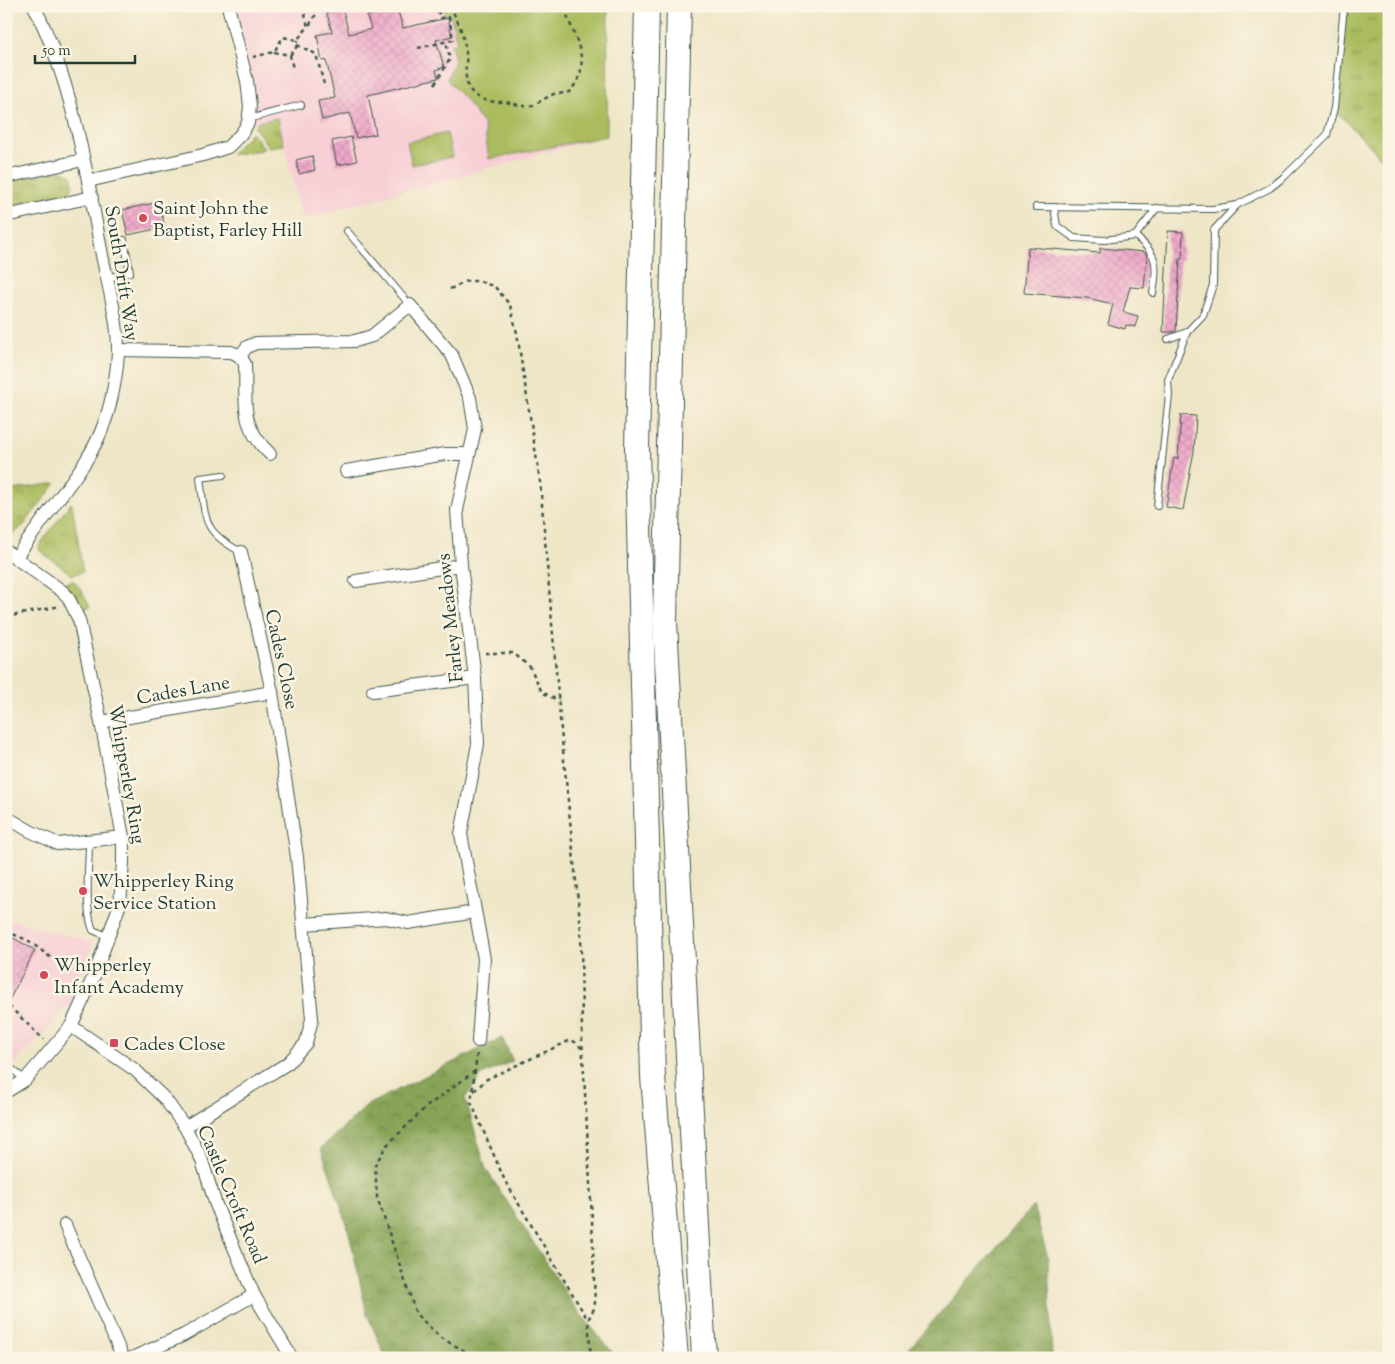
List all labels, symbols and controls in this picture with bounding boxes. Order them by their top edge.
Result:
scale bar [35,32,135,64]
text: 50 m [41,41,71,62]
place label: Saint John the Baptist, Farley Hill [153,196,303,245]
street label: South Drift Way [96,204,145,344]
marker: Saint John the Baptist, Farley Hill [137,212,149,224]
street label: Farley Meadows [431,552,472,684]
street label: Cades Close [257,607,304,712]
street label: Cades Lane [135,670,232,713]
street label: Whipperley Ring [100,703,151,846]
place label: Whipperley Ring Service Station [93,869,234,918]
marker: Whipperley Ring Service Station [77,885,89,897]
place label: Whipperley Infant Academy [54,953,184,1002]
marker: Whipperley Infant Academy [38,969,50,981]
place label: Cades Close [124,1032,226,1059]
marker: Cades Close [108,1037,120,1049]
street label: Castle Croft Road [189,1122,272,1269]

